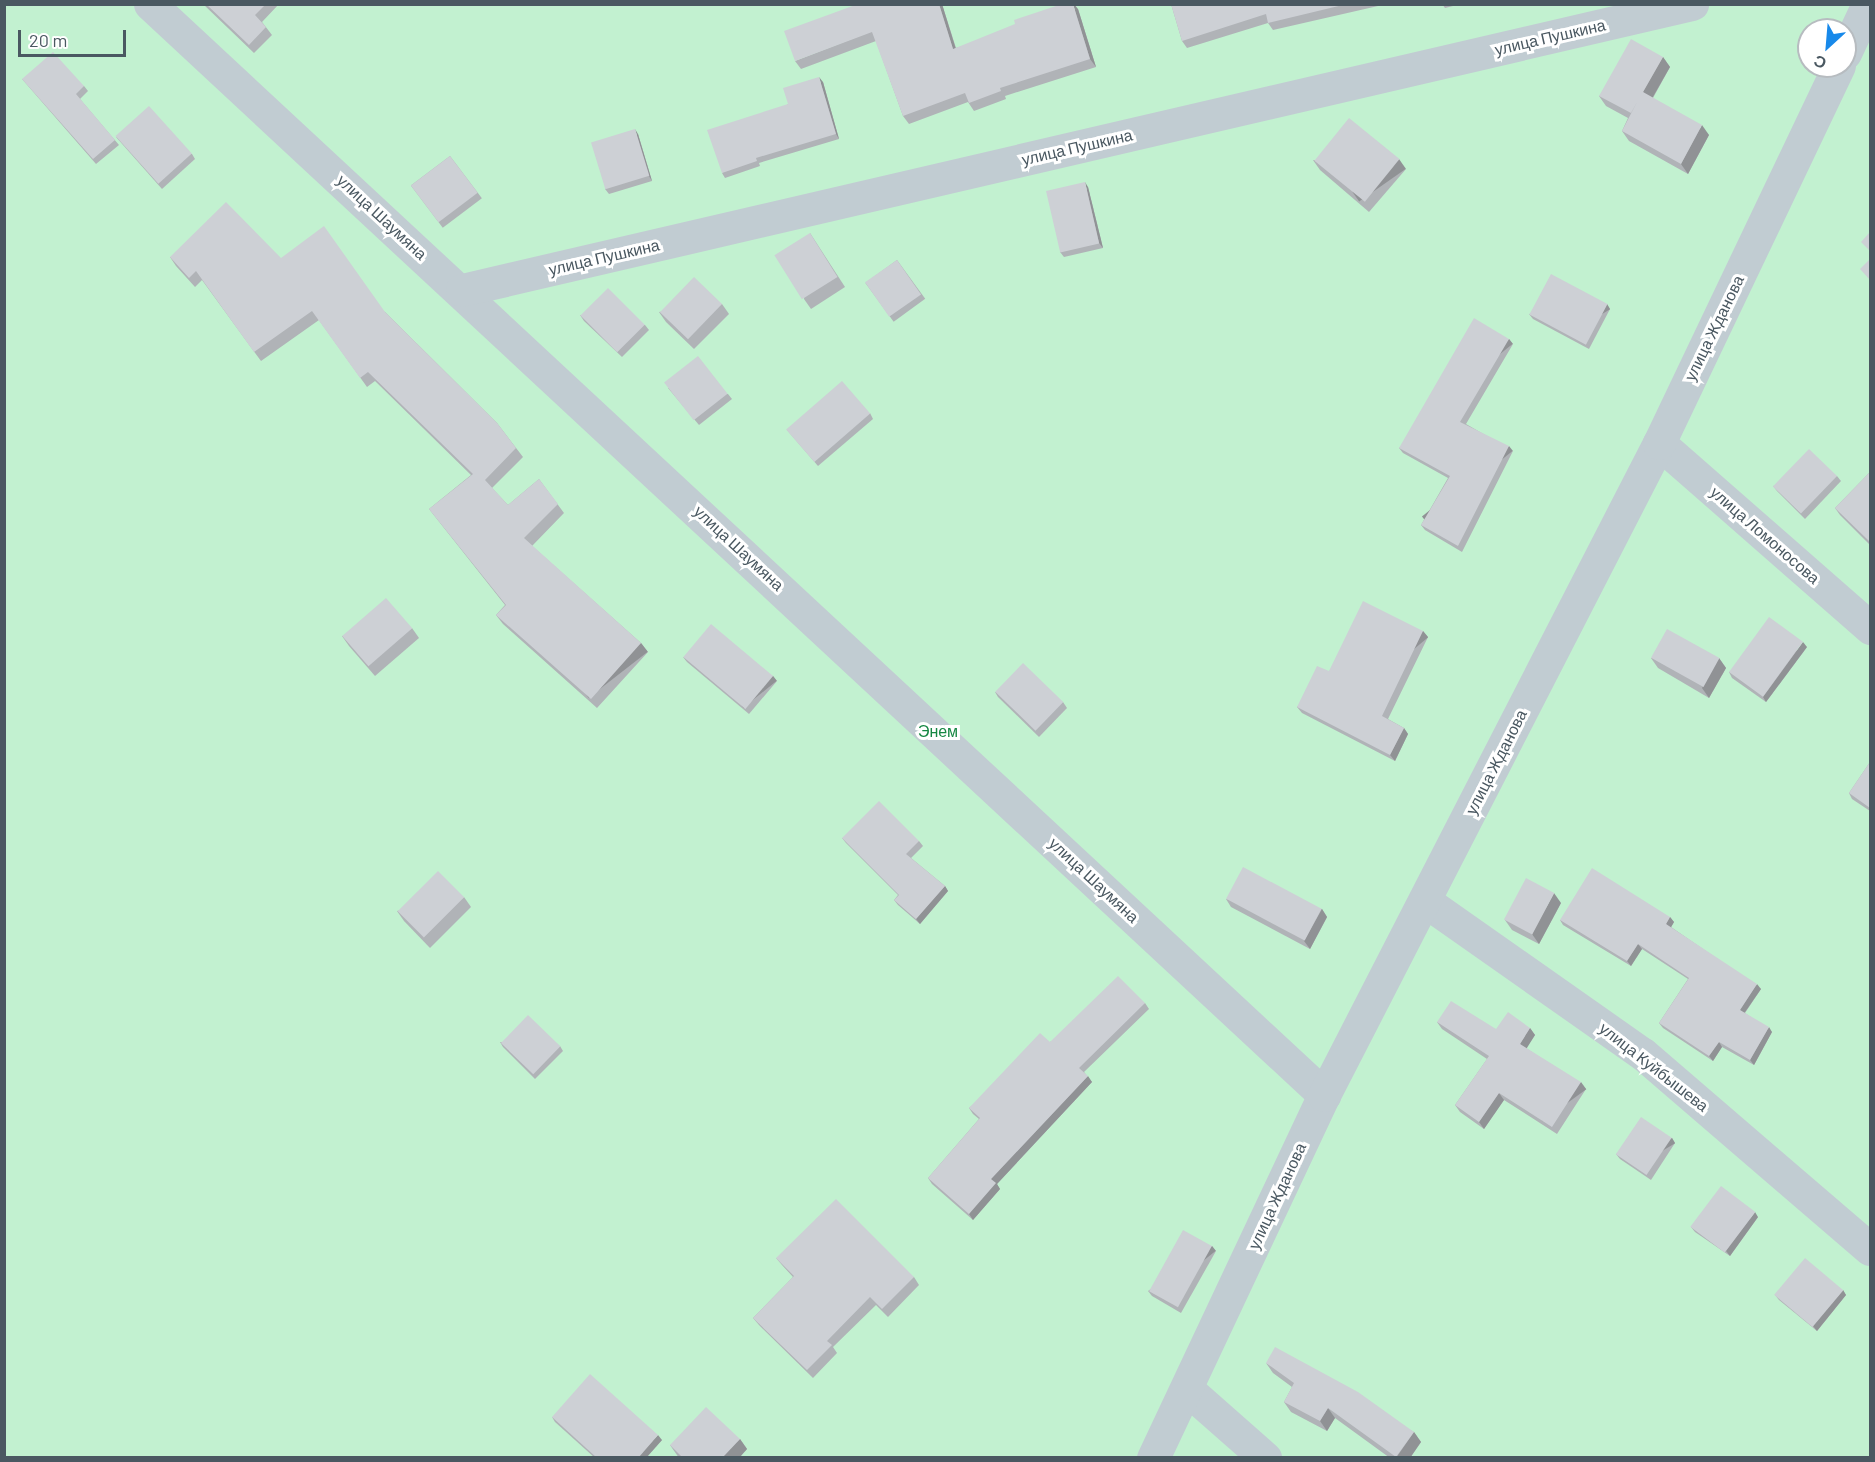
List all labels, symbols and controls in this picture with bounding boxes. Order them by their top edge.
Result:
street label: улица Пушкина [1493,15,1607,59]
scale bar [21,18,129,56]
north arrow [1797,18,1857,78]
text: 20 m [29,29,67,51]
text: С [1810,52,1829,74]
street label: улица Пушкина [1020,125,1134,169]
street label: улица Шаумяна [333,170,431,264]
street label: улица Пушкина [547,235,661,279]
street label: улица Жданова [1680,272,1748,384]
street label: улица Ломоносова [1706,482,1824,588]
street label: улица Шаумяна [690,501,788,595]
street label: улица Жданова [1461,706,1531,818]
park label: Энем [918,721,958,741]
street label: улица Шаумяна [1045,833,1143,927]
street label: улица Куйбышева [1596,1018,1712,1116]
street label: улица Жданова [1244,1140,1310,1252]

